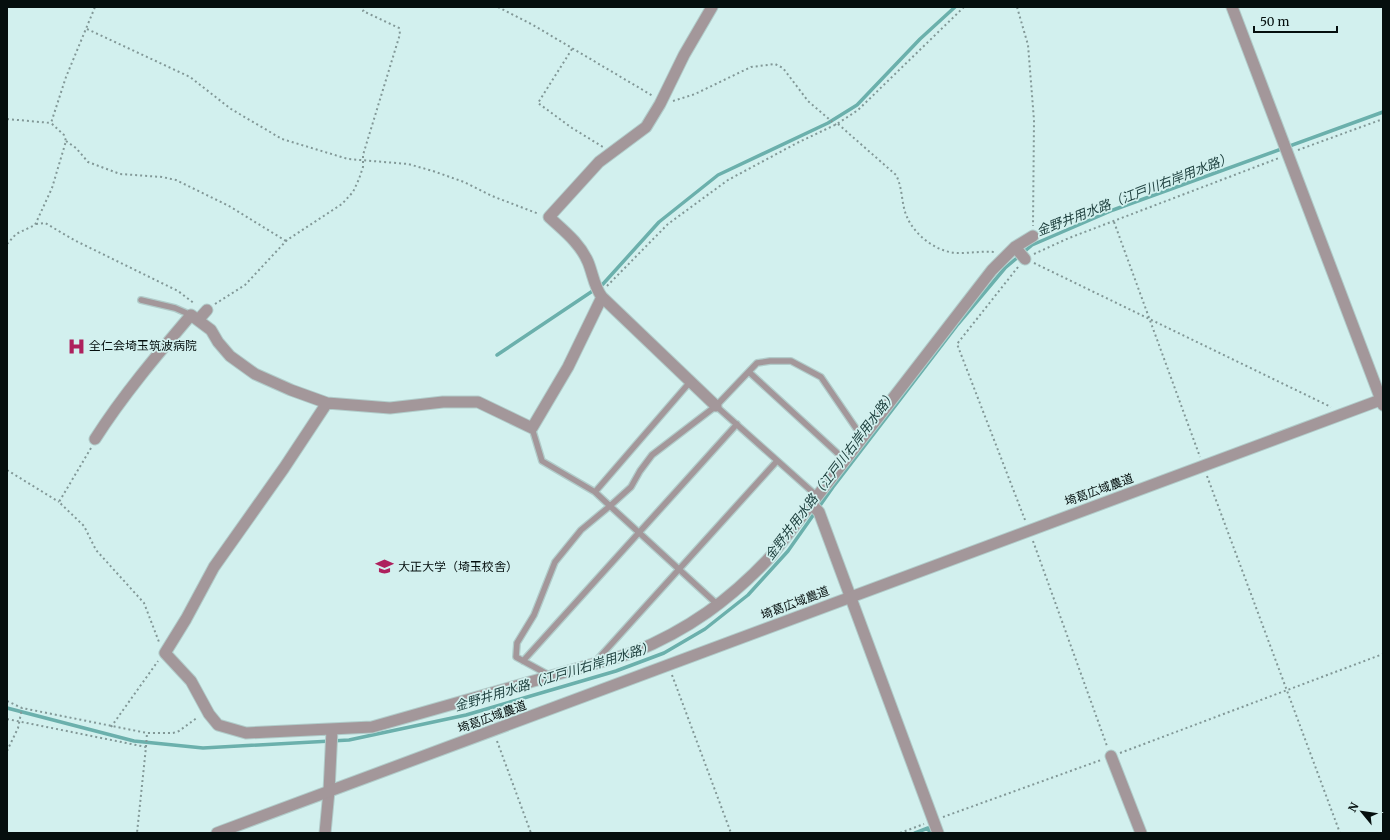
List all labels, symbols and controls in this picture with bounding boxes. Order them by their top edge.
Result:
scale bar [1254,8,1337,34]
text: 50 m [1260,14,1289,29]
water label: 金野井用水路（江戸川右岸用水路） [1034,149,1234,240]
hospital icon: 全仁会埼玉筑波病院 [66,336,86,356]
place label: 全仁会埼玉筑波病院 [89,338,197,353]
water label: 金野井用水路（江戸川右岸用水路） [761,387,900,563]
street label: 埼葛広域農道 [1062,470,1135,509]
school or university icon: 大正大学（埼玉校舎） [375,557,395,577]
place label: 大正大学（埼玉校舎） [398,559,518,574]
street label: 埼葛広域農道 [759,583,831,622]
water label: 金野井用水路（江戸川右岸用水路） [452,638,656,715]
street label: 埼葛広域農道 [455,697,528,736]
north arrow [1342,792,1382,832]
text: N [1345,800,1362,814]

